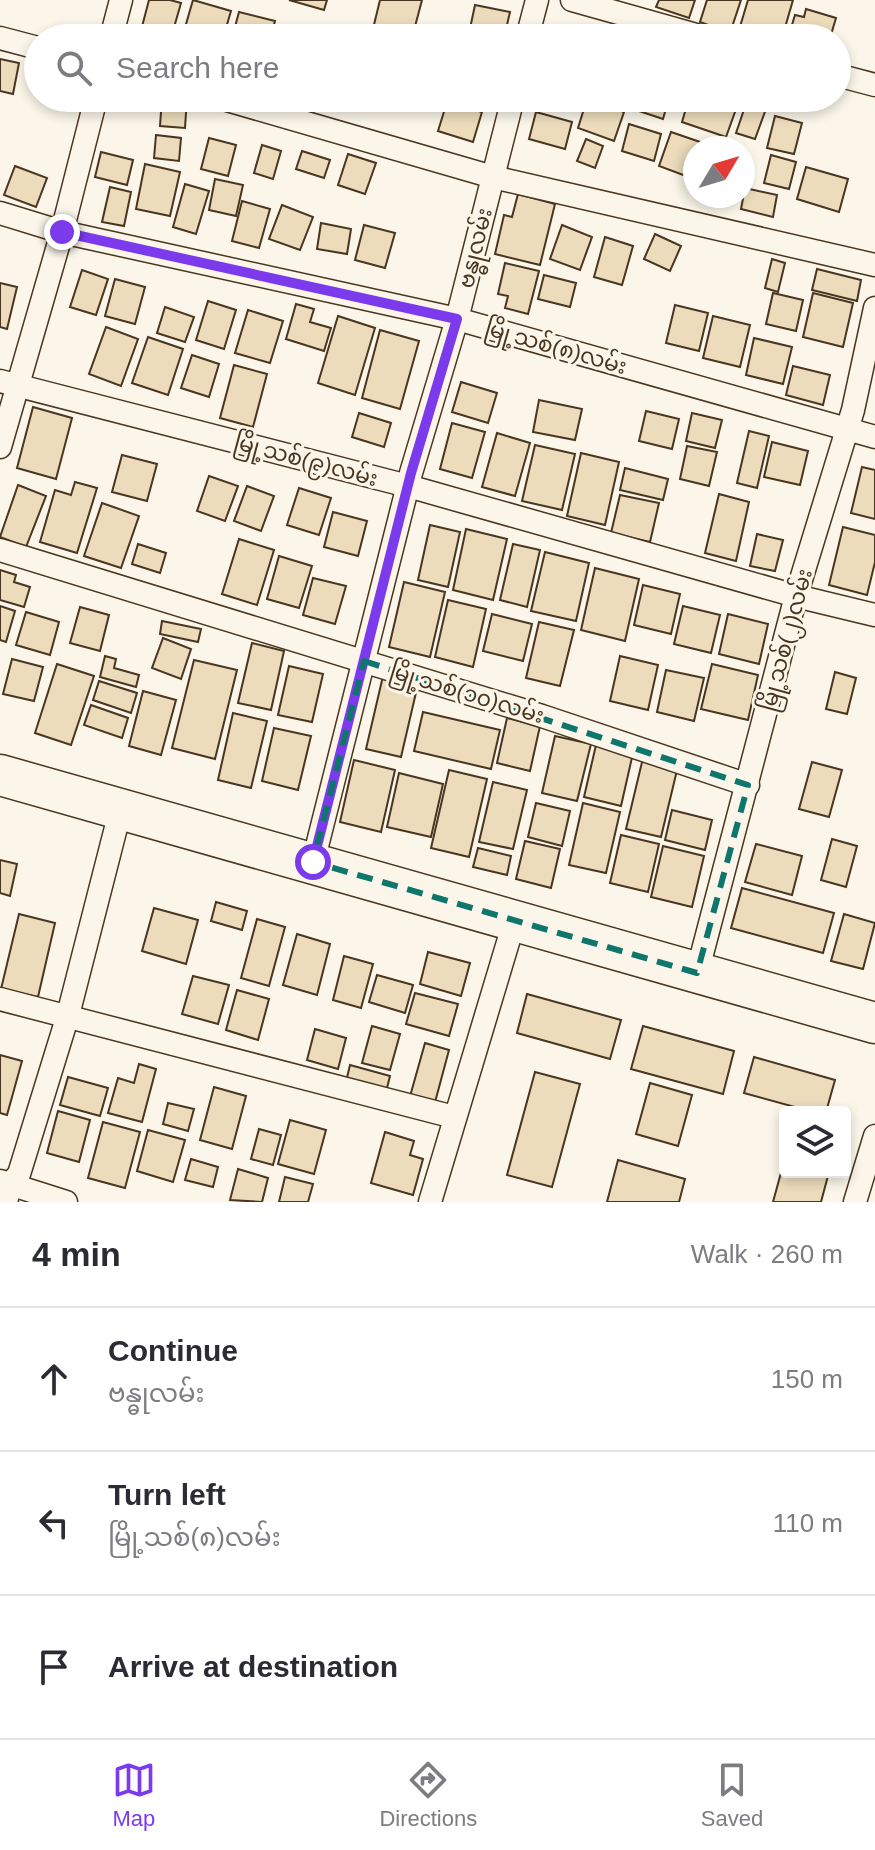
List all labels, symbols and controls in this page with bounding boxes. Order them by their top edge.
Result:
search box [24,24,851,112]
icon: search [52,46,96,90]
text: Search here [116,51,279,84]
north arrow [683,136,755,208]
street label: ဗန္ဓုလမ်း [450,205,502,292]
route end [44,214,80,250]
street label: မြို့သစ်(၈)လမ်း [481,312,630,384]
street label: မြို့သစ်(၉)လမ်း [230,426,381,496]
street label: မြို့သစ်(၂)လမ်း [752,565,822,715]
street label: မြို့သစ်(၁၀)လမ်း [385,655,548,733]
route start [295,844,331,880]
map controls [779,1106,851,1178]
button: layers [779,1106,851,1178]
text: 4 min [32,1235,121,1273]
text: Walk · 260 m [691,1239,843,1269]
text: Continue [108,1334,238,1367]
icon: ahead [32,1357,76,1401]
text: 150 m [771,1364,843,1394]
text: ဗန္ဓုလမ်း [108,1378,205,1408]
text: Turn left [108,1478,226,1511]
icon: left [32,1501,76,1545]
text: 110 m [773,1508,843,1538]
text: မြို့သစ်(၈)လမ်း [108,1522,281,1552]
icon: arrive [32,1645,76,1689]
text: Arrive at destination [108,1650,398,1683]
tab: Map [112,1758,156,1832]
tab: Directions [379,1758,477,1832]
tab: Saved [701,1758,763,1832]

